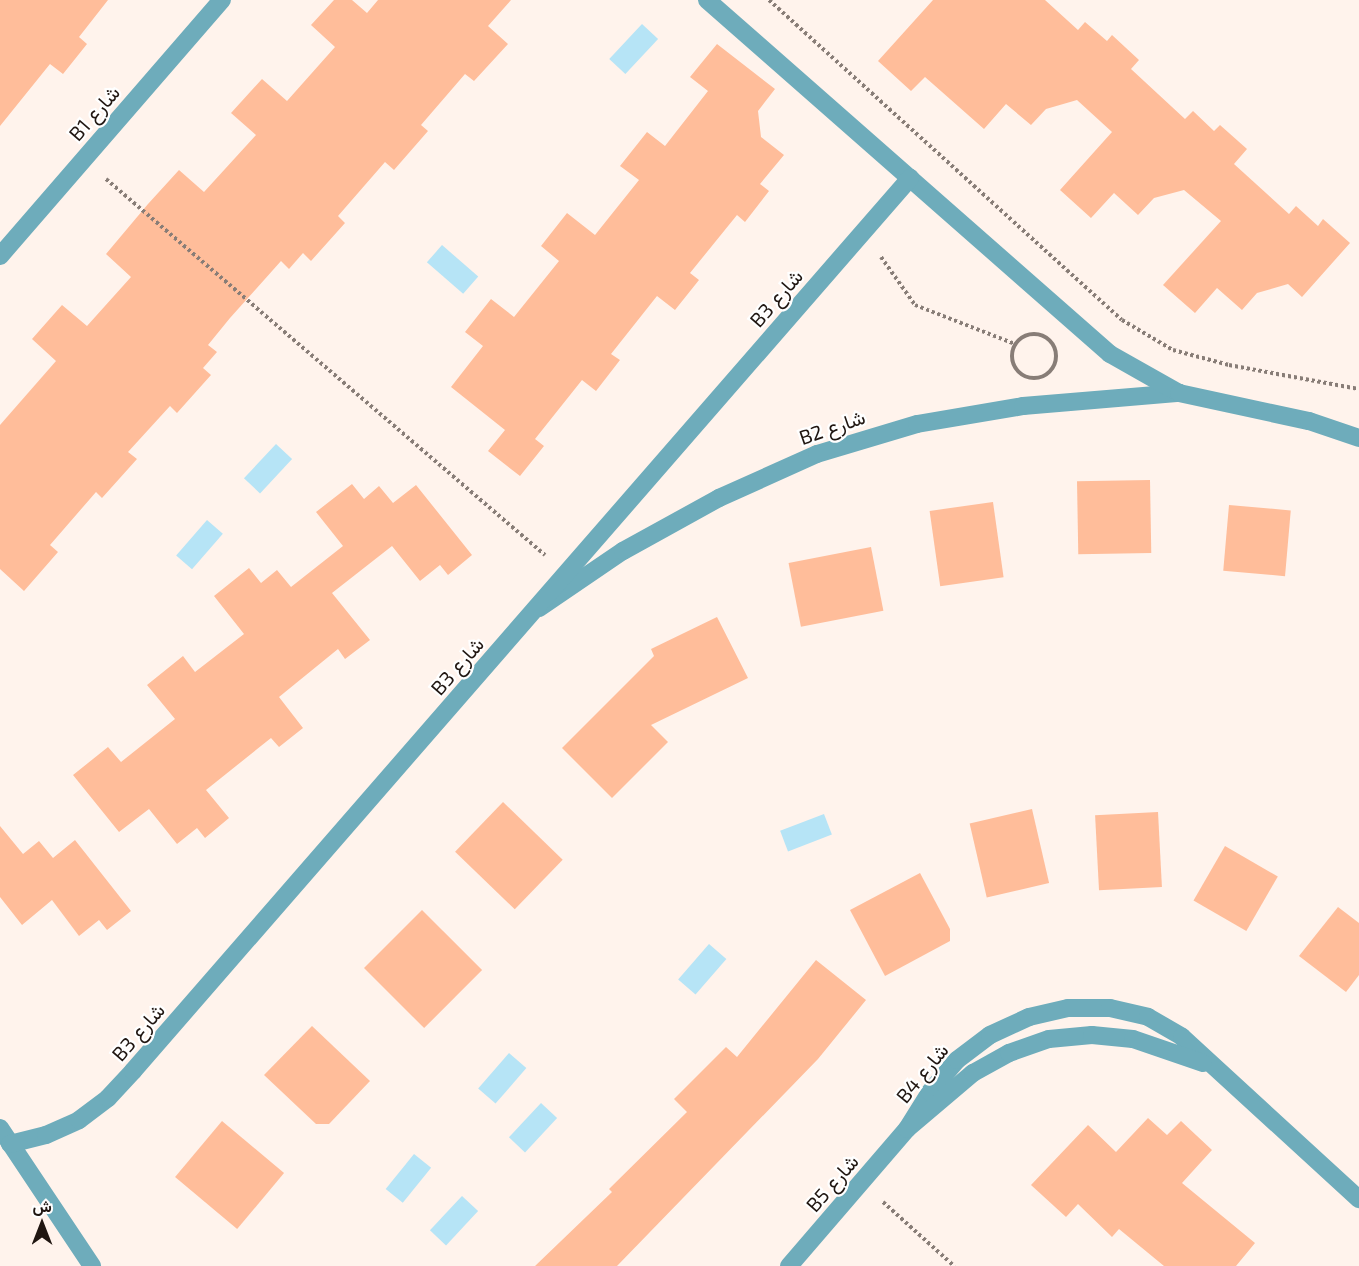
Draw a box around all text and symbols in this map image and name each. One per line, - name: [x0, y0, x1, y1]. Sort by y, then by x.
- street label: B1 شارع: [64, 81, 124, 145]
- street label: B3 شارع: [745, 264, 807, 332]
- street label: B2 شارع: [796, 405, 868, 449]
- street label: B3 شارع: [426, 632, 488, 700]
- street label: B3 شارع: [107, 998, 169, 1066]
- street label: B4 شارع: [891, 1038, 953, 1108]
- street label: B5 شارع: [801, 1150, 863, 1216]
- north arrow: [12, 1194, 72, 1254]
- text: ش: [32, 1196, 52, 1215]

